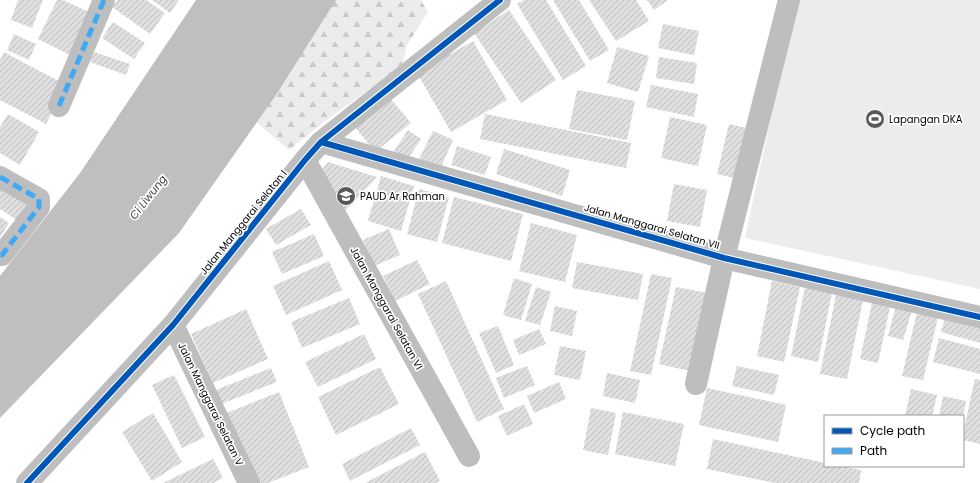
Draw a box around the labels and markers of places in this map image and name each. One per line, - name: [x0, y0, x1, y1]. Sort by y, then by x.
- sports icon: Lapangan DKA: [864, 108, 886, 130]
- place label: Lapangan DKA: [889, 112, 963, 127]
- school or university icon: PAUD Ar Rahman: [335, 185, 357, 207]
- place label: PAUD Ar Rahman: [360, 189, 445, 204]

